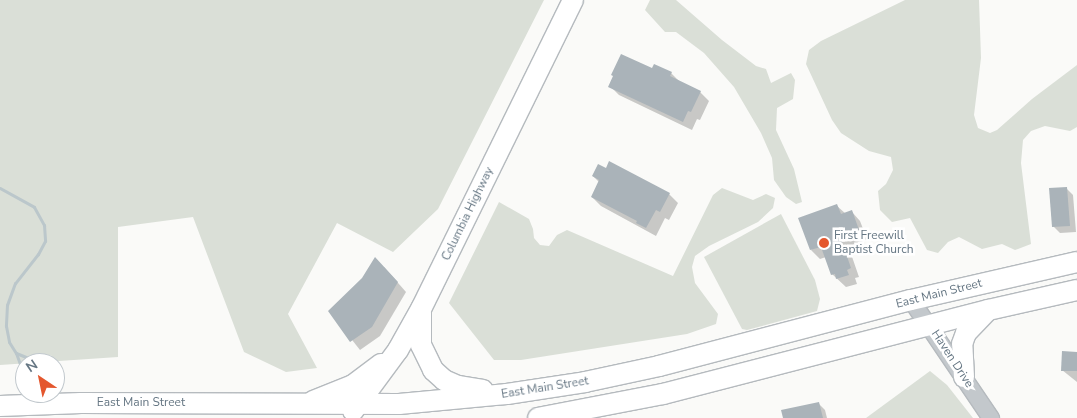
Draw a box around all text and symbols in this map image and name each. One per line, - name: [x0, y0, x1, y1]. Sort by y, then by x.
- street label: Columbia Highway: [439, 165, 497, 263]
- place label: First Freewill Baptist Church: [834, 229, 914, 257]
- marker: First Freewill Baptist Church: [818, 237, 830, 249]
- street label: East Main Street: [894, 276, 984, 312]
- street label: Haven Drive: [928, 327, 976, 391]
- north arrow: [15, 353, 65, 403]
- text: N: [22, 355, 42, 377]
- street label: East Main Street: [500, 374, 590, 402]
- street label: East Main Street: [97, 396, 185, 410]

